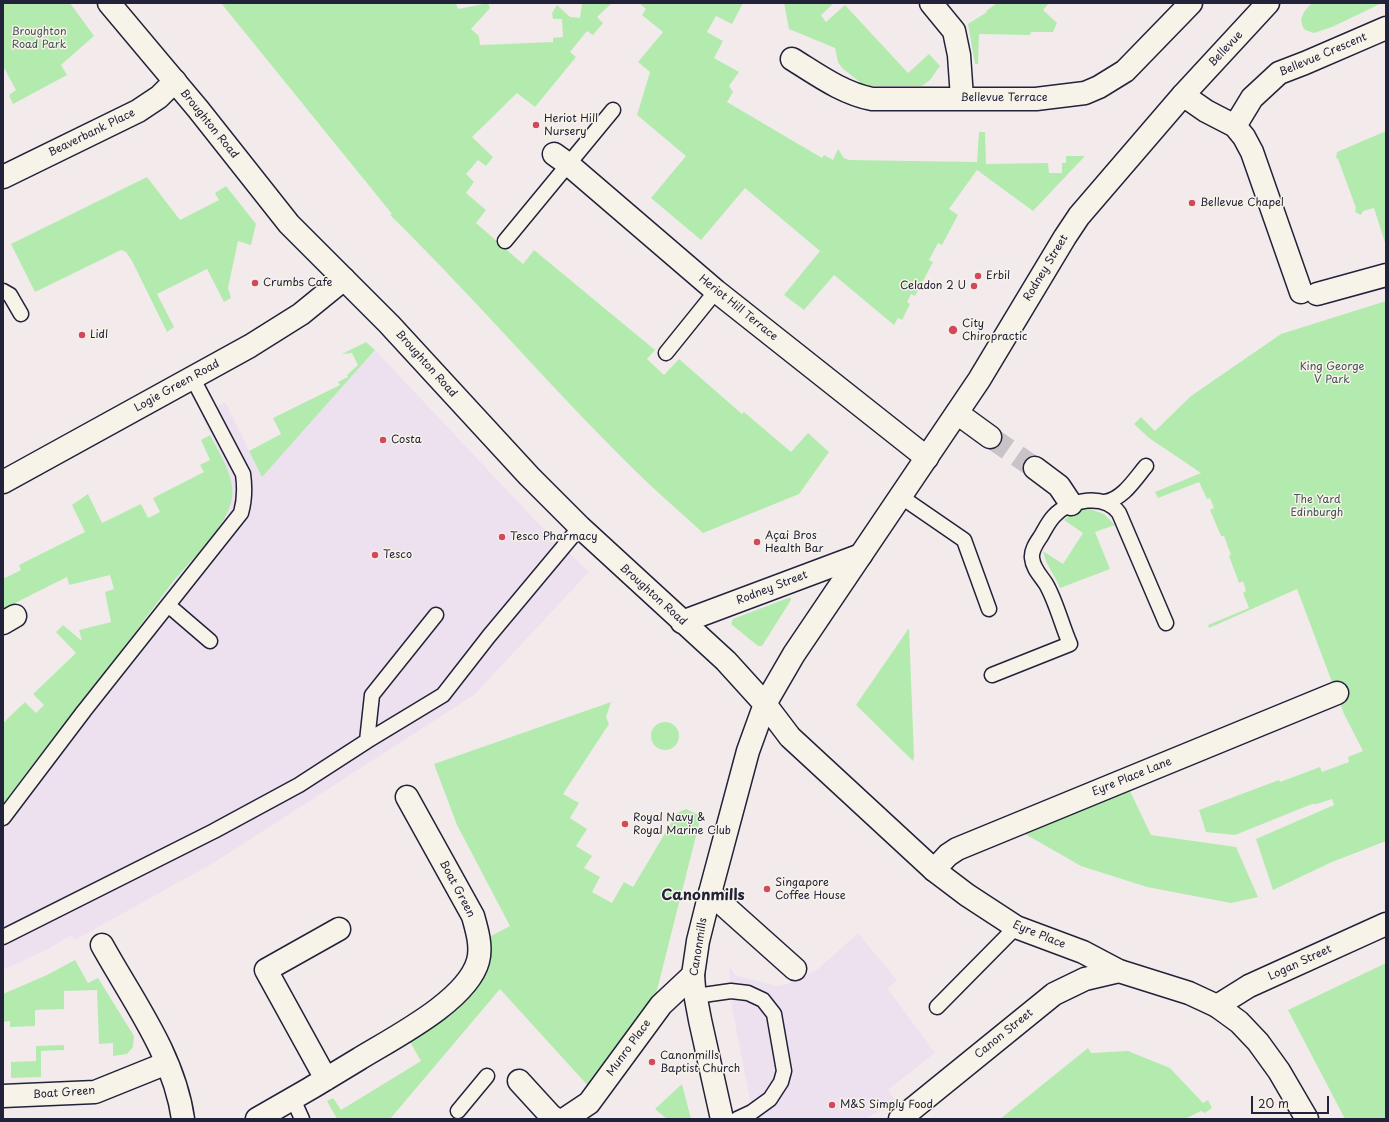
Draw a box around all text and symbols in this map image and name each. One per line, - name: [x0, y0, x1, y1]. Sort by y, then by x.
- park label: Broughton Road Park: [11, 25, 67, 51]
- street label: Bellevue: [1206, 28, 1246, 70]
- street label: Bellevue Crescent: [1277, 31, 1369, 79]
- street label: Broughton Road: [177, 87, 241, 161]
- street label: Bellevue Terrace: [960, 91, 1048, 105]
- street label: Beaverbank Place: [47, 106, 137, 160]
- place label: Heriot Hill Nursery: [544, 112, 598, 138]
- marker: Heriot Hill Nursery: [531, 120, 541, 130]
- place label: Bellevue Chapel: [1200, 196, 1284, 210]
- marker: Bellevue Chapel: [1187, 198, 1197, 208]
- street label: Rodney Street: [1021, 232, 1071, 304]
- place label: Erbil: [986, 269, 1010, 283]
- marker: Erbil: [973, 271, 983, 281]
- street label: Heriot Hill Terrace: [696, 272, 780, 344]
- place label: Crumbs Cafe: [263, 276, 332, 290]
- marker: Crumbs Cafe: [250, 278, 260, 288]
- place label: Celadon 2 U: [900, 279, 966, 293]
- marker: Celadon 2 U: [969, 281, 979, 291]
- place label: City Chiropractic: [962, 317, 1027, 343]
- marker: City Chiropractic: [947, 324, 959, 336]
- place label: Lidl: [90, 328, 108, 342]
- street label: Broughton Road: [393, 328, 459, 400]
- marker: Lidl: [77, 330, 87, 340]
- street label: Logie Green Road: [132, 357, 222, 415]
- park label: King George V Park: [1300, 360, 1364, 386]
- place label: Costa: [391, 433, 422, 447]
- marker: Costa: [378, 435, 388, 445]
- park label: The Yard Edinburgh: [1291, 493, 1343, 519]
- place label: Açai Bros Health Bar: [765, 529, 823, 555]
- place label: Tesco Pharmacy: [510, 530, 597, 544]
- marker: Tesco Pharmacy: [497, 532, 507, 542]
- marker: Açai Bros Health Bar: [752, 537, 762, 547]
- place label: Tesco: [383, 548, 412, 562]
- marker: Tesco: [370, 550, 380, 560]
- street label: Broughton Road: [617, 562, 689, 628]
- street label: Rodney Street: [735, 568, 809, 608]
- street label: Eyre Place Lane: [1090, 755, 1174, 799]
- place label: Royal Navy & Royal Marine Club: [633, 811, 731, 837]
- marker: Royal Navy & Royal Marine Club: [620, 819, 630, 829]
- street label: Boat Green: [436, 858, 478, 920]
- place label: Singapore Coffee House: [775, 876, 846, 902]
- marker: Singapore Coffee House: [762, 884, 772, 894]
- district label: Canonmills: [661, 887, 745, 905]
- street label: Canonmills: [688, 917, 710, 977]
- street label: Eyre Place: [1011, 918, 1067, 952]
- street label: Logan Street: [1266, 943, 1334, 983]
- street label: Canon Street: [972, 1007, 1036, 1061]
- street label: Munro Place: [604, 1017, 654, 1079]
- place label: Canonmills Baptist Church: [660, 1049, 740, 1075]
- marker: Canonmills Baptist Church: [647, 1057, 657, 1067]
- street label: Boat Green: [32, 1084, 96, 1102]
- scale bar: [1253, 1088, 1331, 1114]
- text: 20 m: [1258, 1094, 1289, 1112]
- place label: M&S Simply Food: [840, 1098, 933, 1112]
- marker: M&S Simply Food: [827, 1100, 837, 1110]

